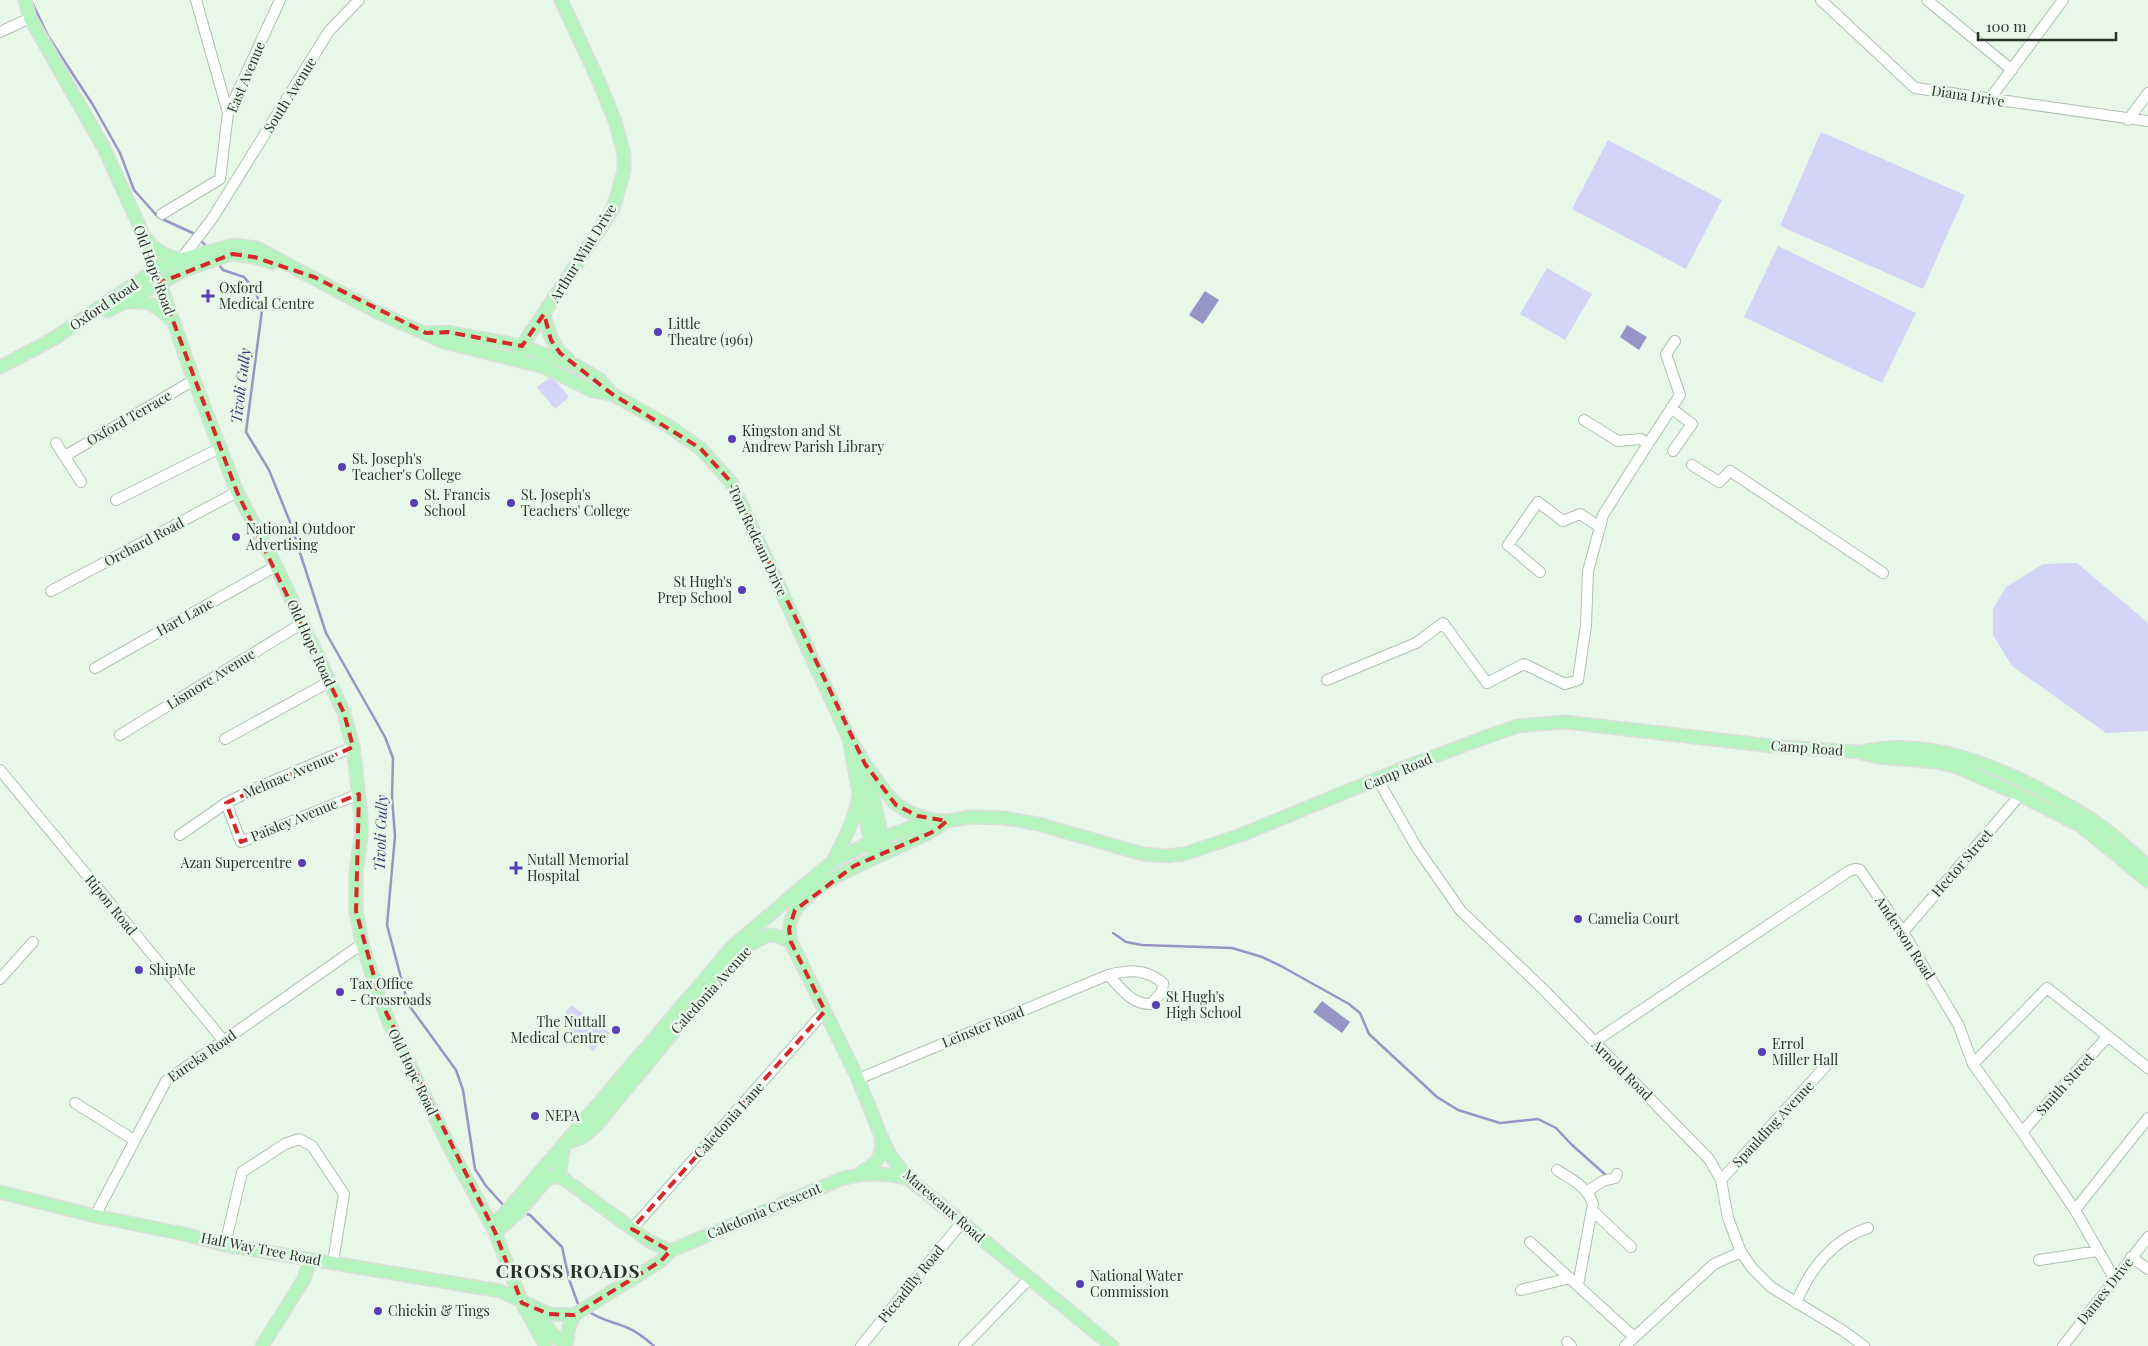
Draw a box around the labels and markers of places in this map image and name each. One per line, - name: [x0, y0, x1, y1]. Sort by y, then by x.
- place label: Oxford Medical Centre: [219, 278, 315, 313]
- marker: Oxford Medical Centre: [201, 289, 215, 303]
- place label: Little Theatre (1961): [668, 314, 753, 349]
- marker: Little Theatre (1961): [652, 326, 664, 338]
- place label: Kingston and St Andrew Parish Library: [741, 421, 884, 456]
- marker: Kingston and St Andrew Parish Library: [726, 433, 738, 445]
- place label: St. Joseph's Teacher's College: [352, 449, 461, 484]
- marker: St. Joseph's Teacher's College: [336, 461, 348, 473]
- place label: St. Francis School: [424, 485, 490, 520]
- place label: St. Joseph's Teachers' College: [521, 485, 630, 520]
- marker: St. Francis School: [408, 497, 420, 509]
- marker: St. Joseph's Teachers' College: [505, 497, 517, 509]
- place label: National Outdoor Advertising: [245, 519, 356, 554]
- marker: National Outdoor Advertising: [230, 531, 242, 543]
- place label: St Hugh's Prep School: [657, 572, 732, 607]
- marker: St Hugh's Prep School: [736, 584, 748, 596]
- place label: Nutall Memorial Hospital: [527, 850, 629, 885]
- place label: Azan Supercentre: [180, 853, 292, 872]
- marker: Azan Supercentre: [296, 857, 308, 869]
- marker: Nutall Memorial Hospital: [509, 861, 523, 875]
- place label: Camelia Court: [1588, 909, 1680, 928]
- marker: Camelia Court: [1572, 913, 1584, 925]
- place label: ShipMe: [149, 960, 196, 979]
- marker: ShipMe: [133, 964, 145, 976]
- place label: Tax Office - Crossroads: [350, 974, 431, 1009]
- marker: Tax Office - Crossroads: [334, 986, 346, 998]
- place label: St Hugh's High School: [1166, 987, 1242, 1022]
- marker: St Hugh's High School: [1150, 999, 1162, 1011]
- place label: The Nuttall Medical Centre: [510, 1012, 606, 1047]
- marker: The Nuttall Medical Centre: [610, 1024, 622, 1036]
- place label: Errol Miller Hall: [1772, 1034, 1838, 1069]
- marker: Errol Miller Hall: [1756, 1046, 1768, 1058]
- place label: NEPA: [545, 1106, 580, 1125]
- marker: NEPA: [529, 1110, 541, 1122]
- place label: National Water Commission: [1090, 1266, 1184, 1301]
- marker: National Water Commission: [1074, 1278, 1086, 1290]
- place label: Chickin & Tings: [388, 1301, 490, 1320]
- marker: Chickin & Tings: [372, 1305, 384, 1317]

